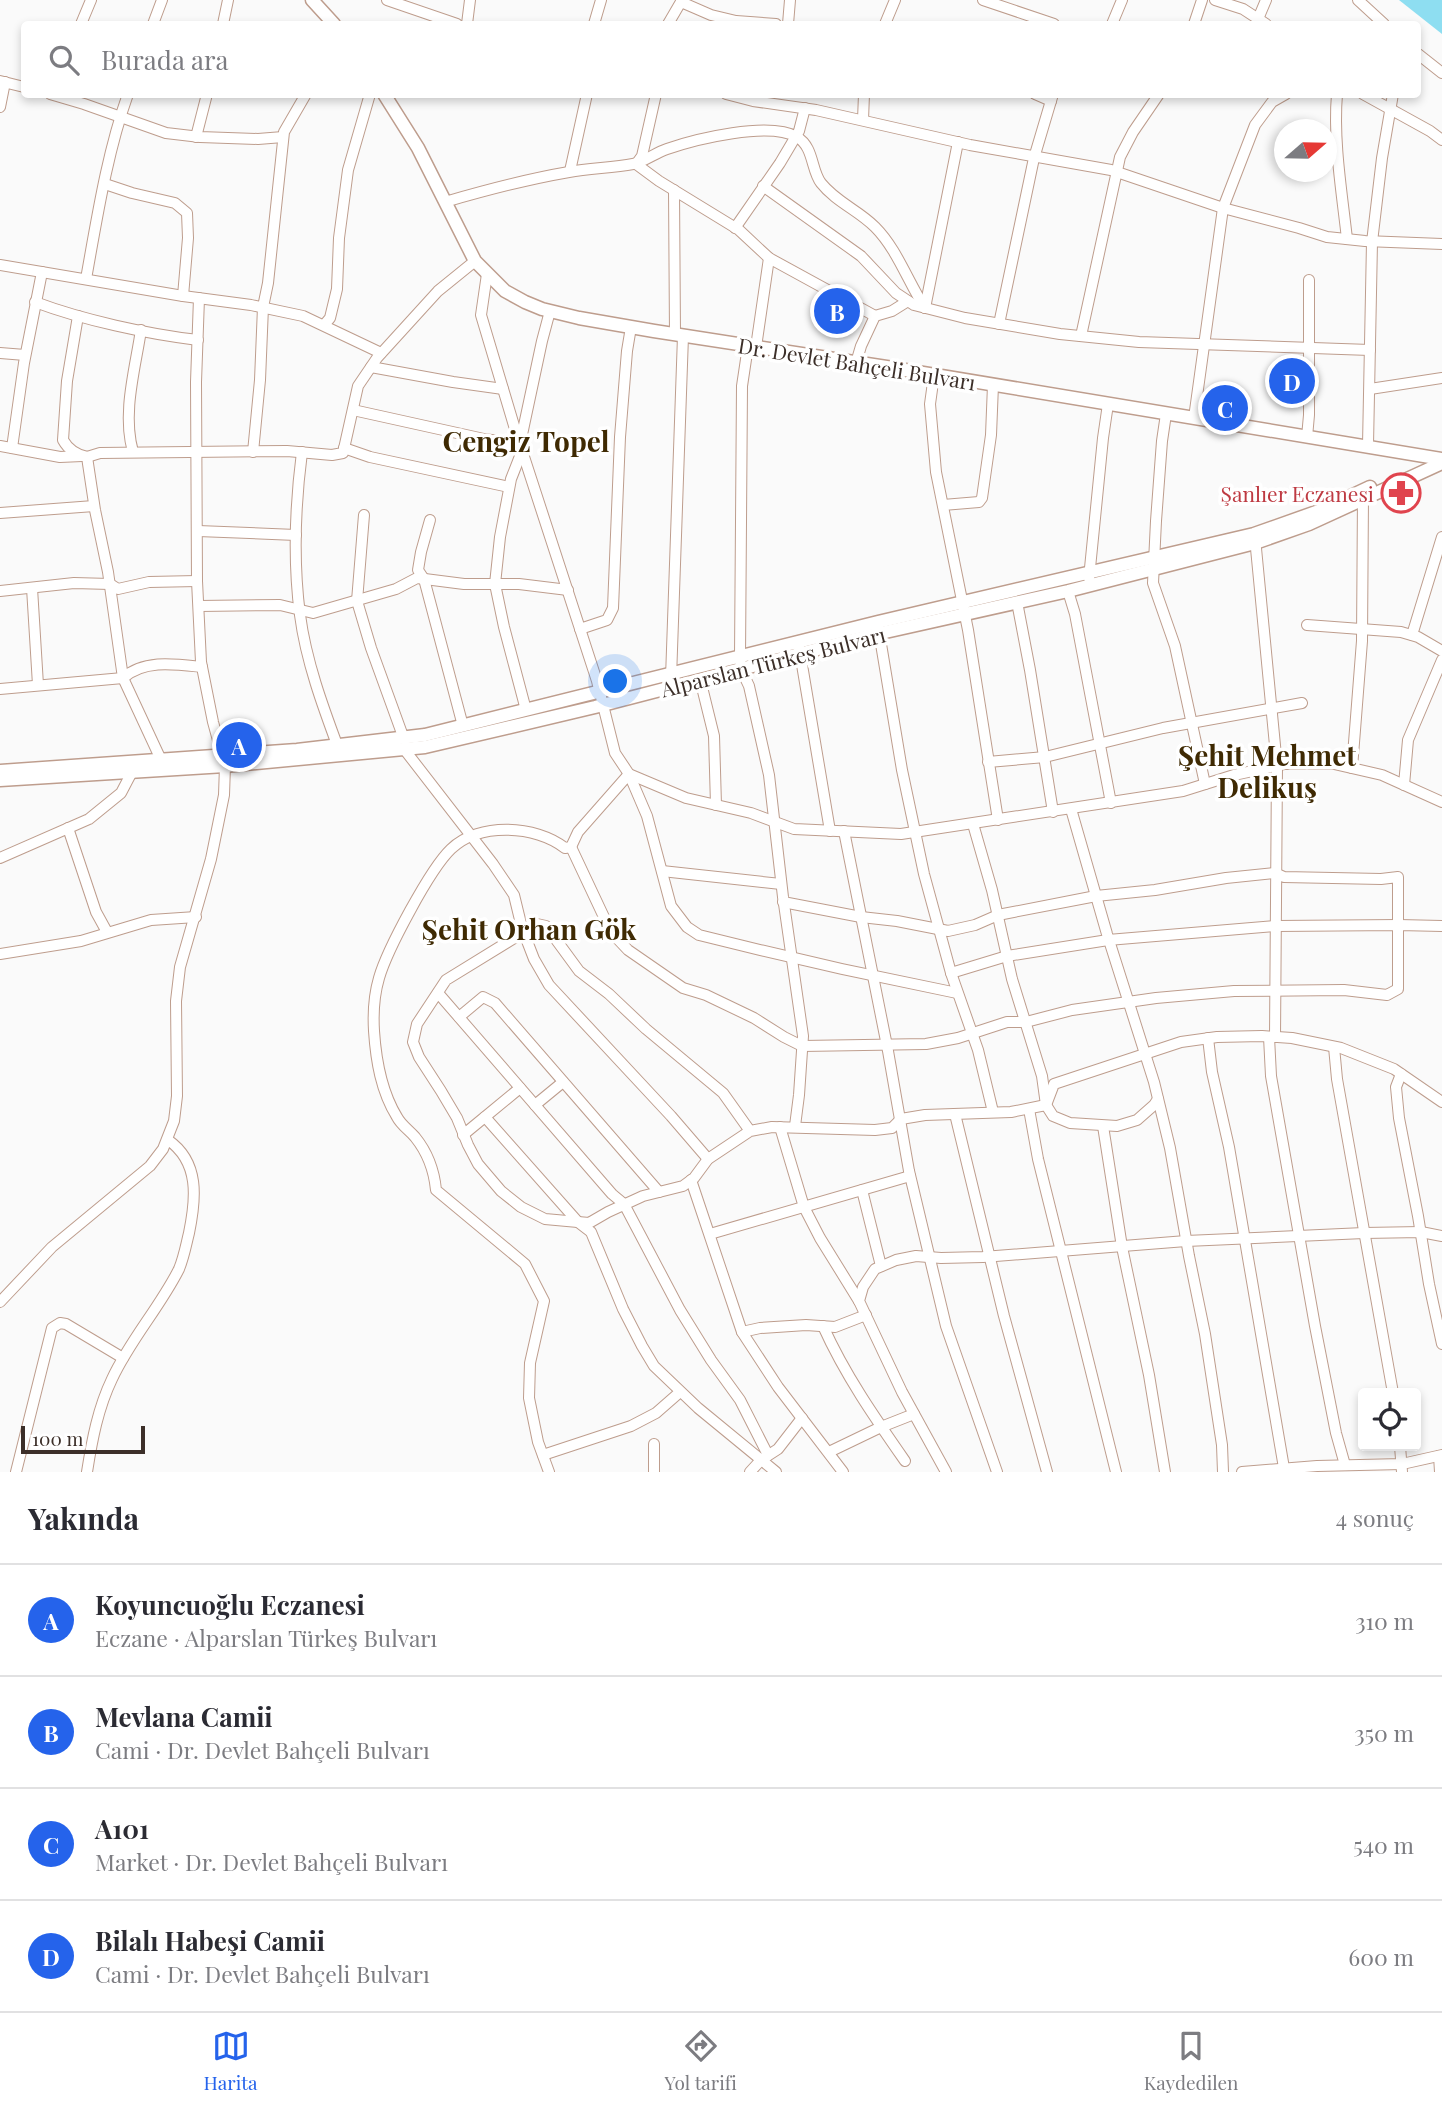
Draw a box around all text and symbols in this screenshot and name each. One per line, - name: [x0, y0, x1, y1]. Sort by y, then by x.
- search box: [21, 21, 1421, 98]
- icon: search: [45, 41, 83, 79]
- text: Burada ara: [101, 42, 229, 77]
- north arrow: [1274, 119, 1337, 182]
- pin: B: [814, 285, 860, 337]
- street label: Dr. Devlet Bahçeli Bulvarı: [736, 330, 978, 396]
- pin: D: [1269, 355, 1315, 407]
- pin: C: [1202, 382, 1248, 434]
- district label: Cengiz Topel: [442, 422, 610, 459]
- pharmacy icon: Şanlıer Eczanesi: [1380, 472, 1422, 514]
- place label: Şanlıer Eczanesi: [1221, 479, 1374, 507]
- street label: Alparslan Türkeş Bulvarı: [657, 620, 888, 703]
- your location: [598, 664, 632, 698]
- pin: A: [216, 719, 262, 771]
- district label: Şehit Mehmet Delikuş: [1178, 736, 1356, 805]
- district label: Şehit Orhan Gök: [422, 910, 637, 947]
- map controls: [1358, 1388, 1421, 1451]
- button: locate: [1358, 1388, 1421, 1451]
- scale bar: [21, 1423, 145, 1455]
- text: 100 m: [32, 1425, 83, 1451]
- text: Yakında: [28, 1498, 139, 1538]
- text: 4 sonuç: [1336, 1502, 1414, 1533]
- text: Koyuncuoğlu Eczanesi: [95, 1587, 365, 1622]
- text: A: [43, 1605, 59, 1636]
- text: 310 m: [1355, 1605, 1414, 1636]
- text: Eczane · Alparslan Türkeş Bulvarı: [95, 1622, 437, 1653]
- text: Mevlana Camii: [95, 1699, 273, 1734]
- text: B: [43, 1717, 59, 1748]
- text: 350 m: [1354, 1717, 1414, 1748]
- text: Cami · Dr. Devlet Bahçeli Bulvarı: [95, 1734, 430, 1765]
- text: A101: [95, 1811, 149, 1846]
- text: C: [43, 1829, 59, 1860]
- text: 540 m: [1353, 1829, 1414, 1860]
- text: Market · Dr. Devlet Bahçeli Bulvarı: [95, 1846, 448, 1877]
- text: Bilalı Habeşi Camii: [95, 1923, 325, 1958]
- text: D: [42, 1941, 60, 1972]
- text: 600 m: [1348, 1941, 1414, 1972]
- text: Cami · Dr. Devlet Bahçeli Bulvarı: [95, 1958, 430, 1989]
- tab: Harita: [204, 2027, 257, 2095]
- tab: Yol tarifi: [665, 2027, 737, 2095]
- tab: Kaydedilen: [1144, 2027, 1238, 2095]

